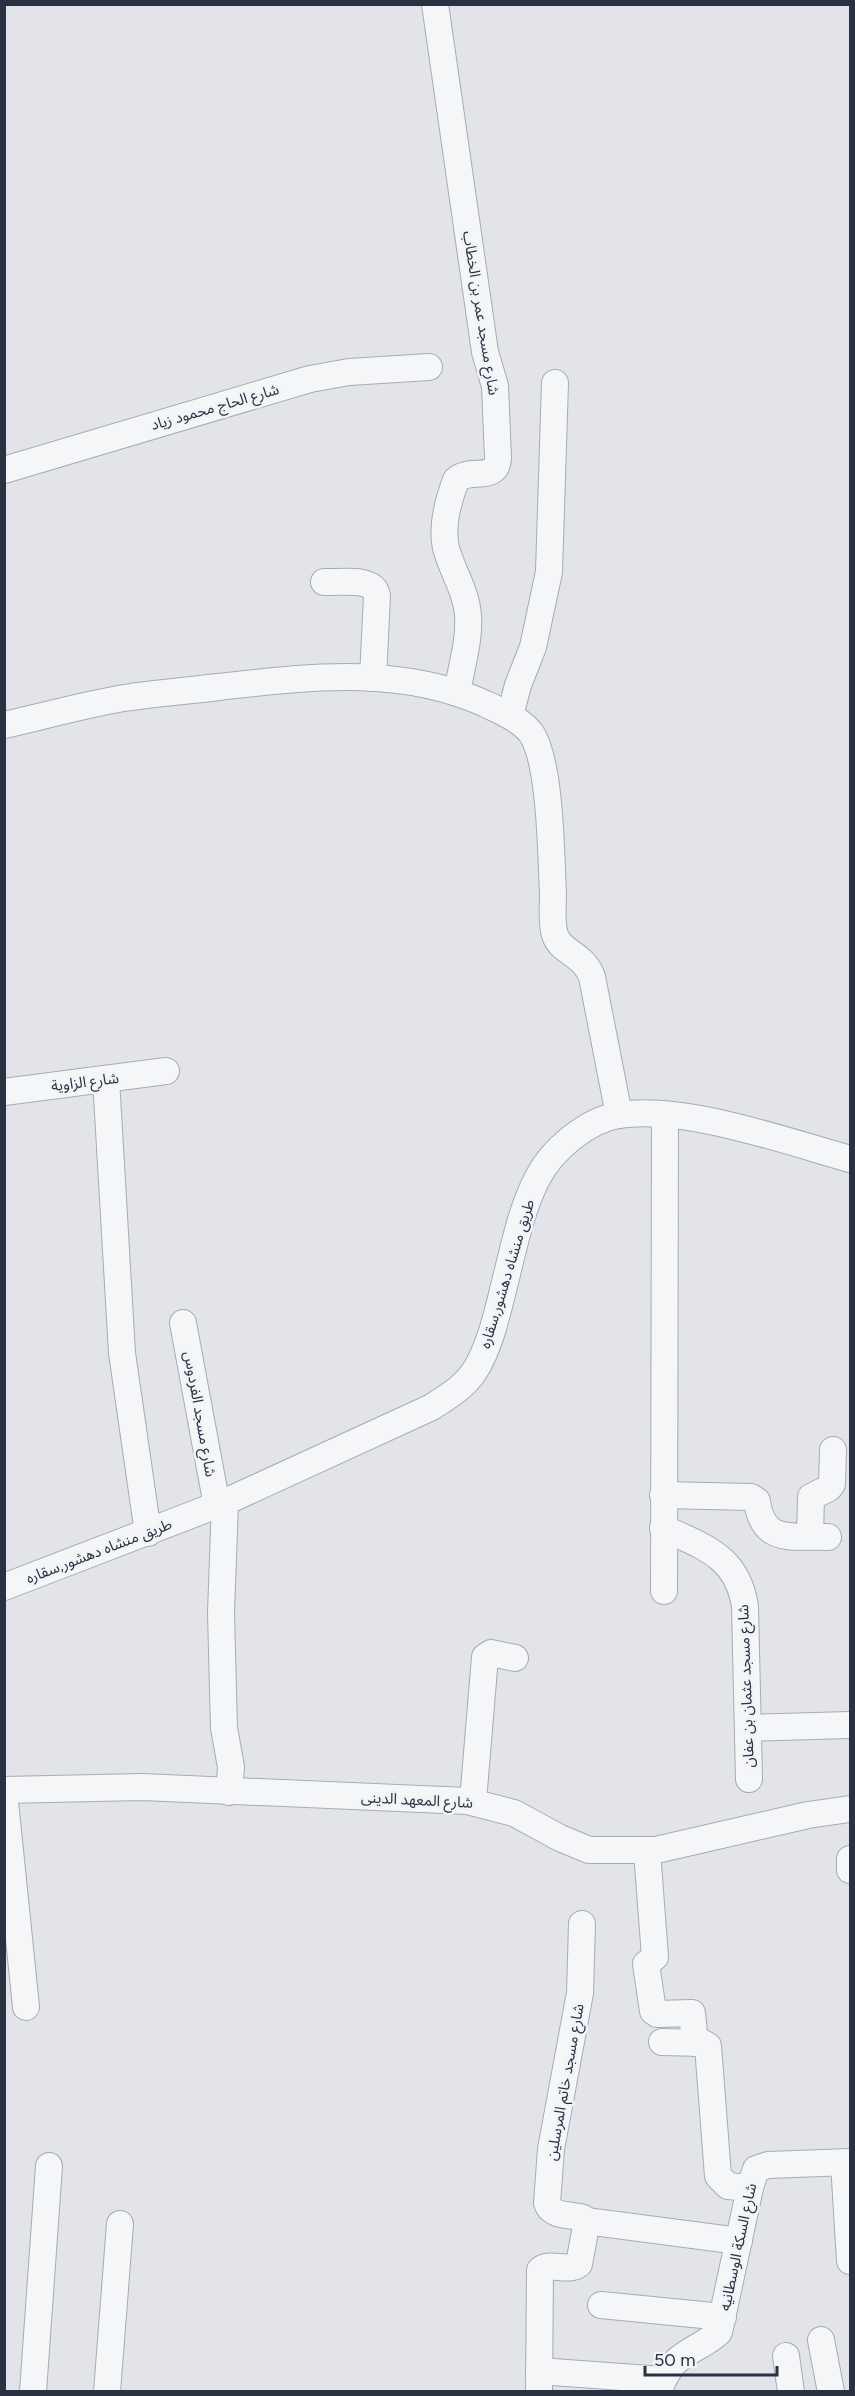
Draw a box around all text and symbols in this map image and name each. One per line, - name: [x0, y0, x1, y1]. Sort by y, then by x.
- street label: شارع مسجد عمر بن الخطاب: [456, 229, 503, 397]
- street label: شارع الحاج محمود زياد: [149, 380, 282, 437]
- street label: شارع الزاوية: [50, 1069, 120, 1098]
- street label: طريق منشاه دهشور,سقاره: [476, 1197, 539, 1351]
- street label: شارع مسجد الفردوس: [177, 1350, 220, 1479]
- street label: طريق منشاه دهشور,سقاره: [23, 1515, 175, 1588]
- street label: شارع مسجد عثمان بن عفان: [734, 1604, 761, 1768]
- street label: شارع المعهد الدينى: [360, 1788, 474, 1815]
- street label: شارع مسجد خاتم المرسلين: [542, 2002, 591, 2162]
- street label: شارع السكة الوسطانيه: [716, 2181, 763, 2313]
- scale bar: [645, 2339, 777, 2377]
- text: 50 m: [654, 2349, 696, 2371]

